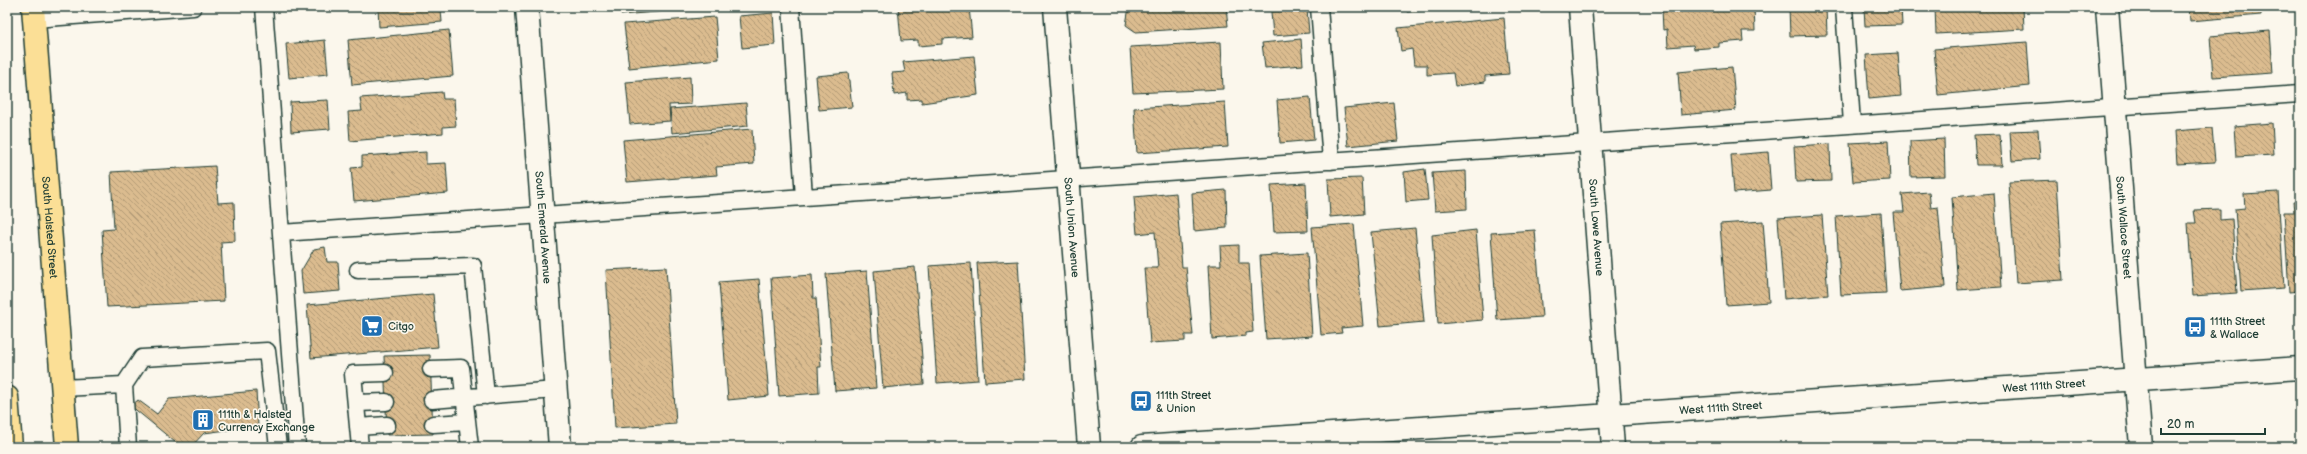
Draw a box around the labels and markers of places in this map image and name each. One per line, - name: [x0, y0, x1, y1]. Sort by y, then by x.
- supermarket icon: Citgo: [359, 313, 385, 339]
- bus stop icon: 111th Street & Wallace: [2182, 314, 2208, 340]
- place label: 111th Street & Wallace: [2210, 315, 2266, 341]
- place label: Citgo: [388, 320, 414, 333]
- bus stop icon: 111th Street & Union: [1128, 388, 1154, 414]
- place label: 111th Street & Union: [1156, 389, 1212, 415]
- building icon: 111th & Halsted Currency Exchange: [190, 407, 216, 433]
- place label: 111th & Halsted Currency Exchange: [218, 408, 315, 434]

